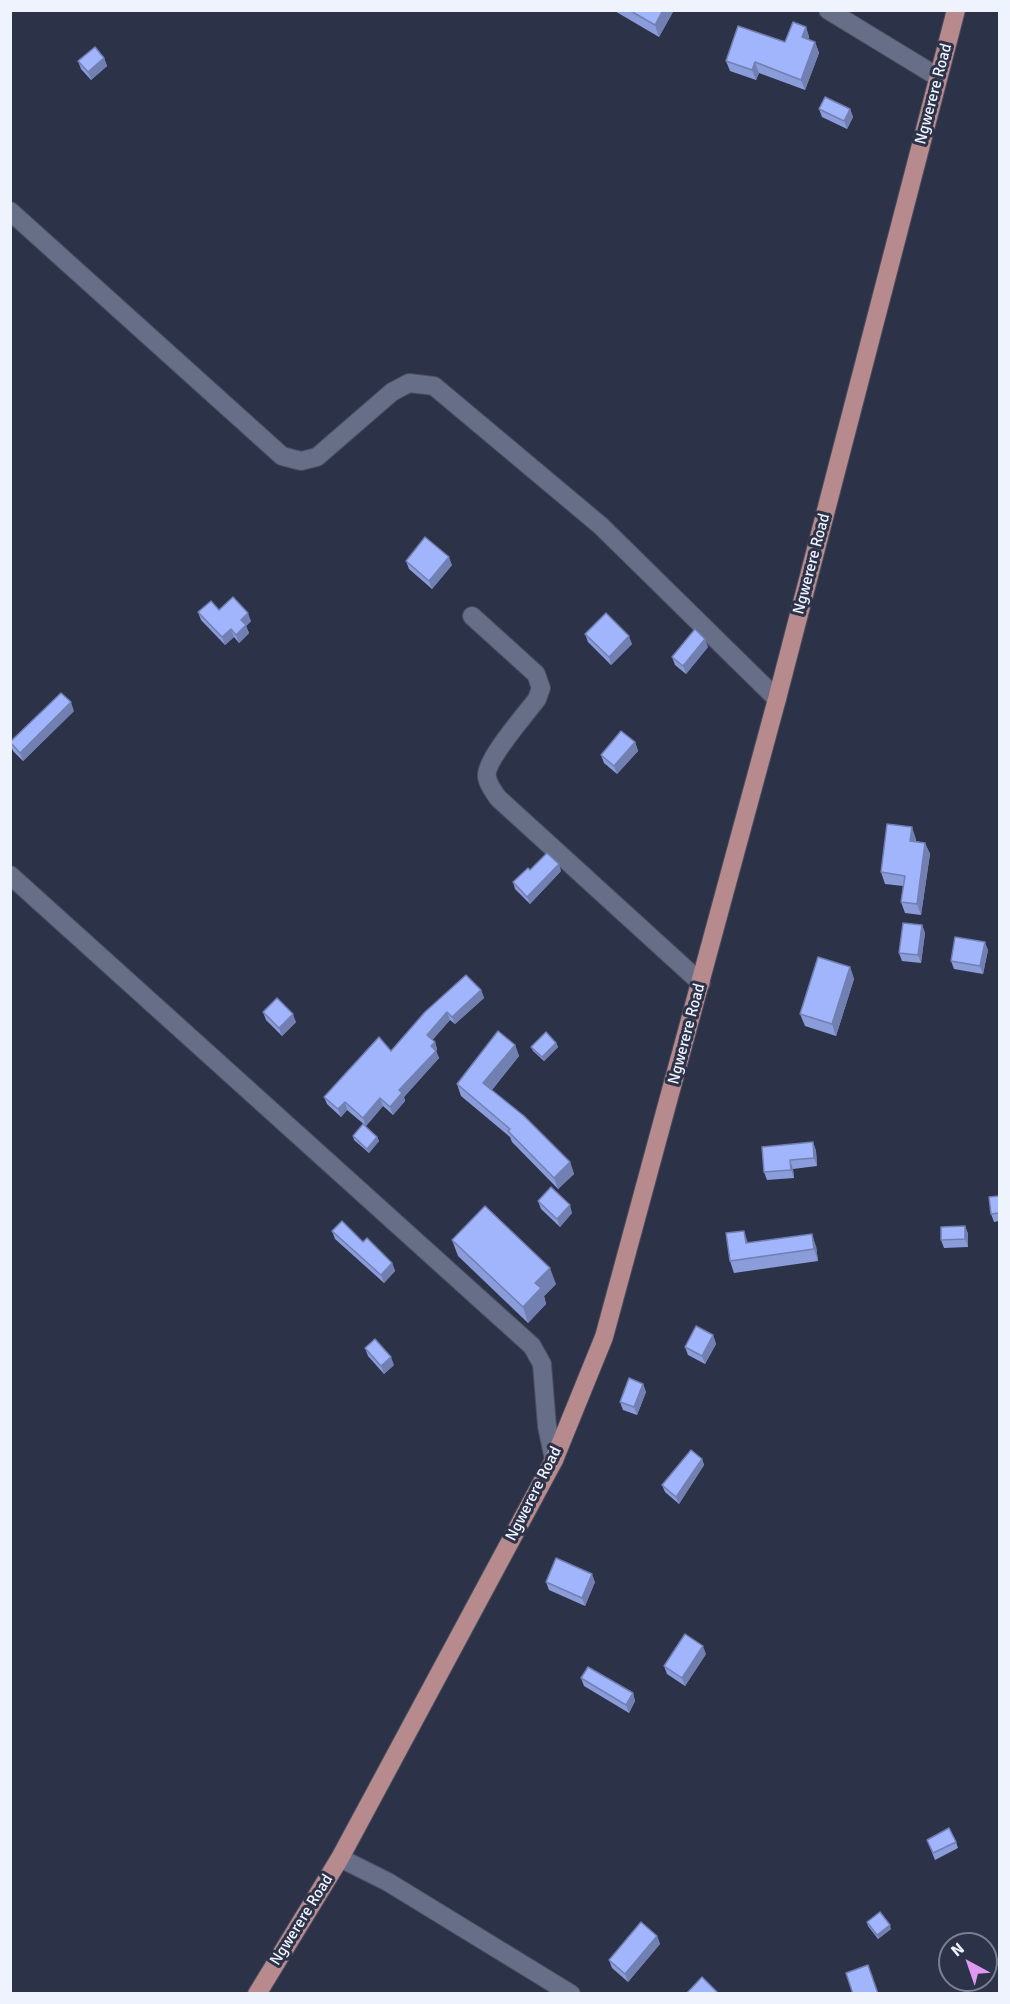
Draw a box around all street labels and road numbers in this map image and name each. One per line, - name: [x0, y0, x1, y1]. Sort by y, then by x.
- street label: Ngwerere Road: [911, 41, 957, 147]
- street label: Ngwerere Road: [789, 511, 835, 617]
- street label: Ngwerere Road: [664, 981, 710, 1087]
- street label: Ngwerere Road: [502, 1443, 566, 1545]
- street label: Ngwerere Road: [266, 1871, 338, 1969]

